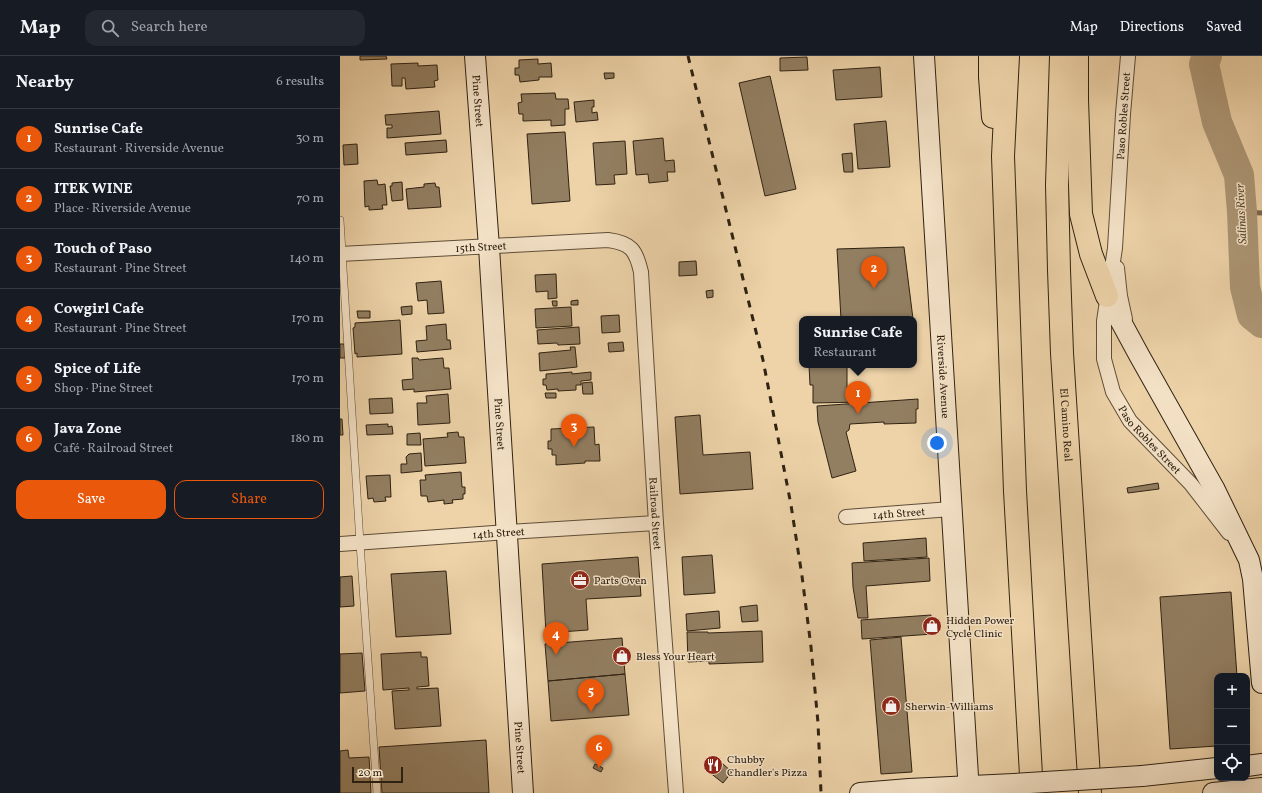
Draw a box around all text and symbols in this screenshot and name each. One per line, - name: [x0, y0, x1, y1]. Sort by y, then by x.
- search box: [85, 10, 365, 46]
- text: Map: [20, 15, 61, 41]
- icon: search: [99, 17, 121, 39]
- text: Search here: [131, 17, 208, 38]
- text: Map: [1070, 18, 1098, 37]
- text: Directions: [1120, 18, 1184, 37]
- text: Saved: [1206, 18, 1242, 37]
- text: Nearby: [16, 71, 74, 94]
- street label: Paso Robles Street: [1114, 72, 1135, 160]
- text: 6 results: [276, 73, 324, 91]
- street label: Pine Street: [467, 74, 486, 128]
- text: Sunrise Cafe: [54, 119, 143, 140]
- text: 1: [26, 130, 32, 148]
- text: 30 m: [296, 130, 324, 148]
- text: Restaurant · Riverside Avenue: [54, 140, 224, 158]
- text: ITEK WINE: [54, 179, 133, 200]
- water label: Salinas River: [1232, 183, 1252, 245]
- text: 2: [26, 190, 32, 208]
- text: 70 m: [296, 190, 324, 208]
- text: Place · Riverside Avenue: [54, 200, 191, 218]
- text: Touch of Paso: [54, 239, 152, 260]
- street label: 15th Street: [455, 239, 507, 257]
- text: 3: [26, 250, 32, 268]
- text: 140 m: [290, 250, 324, 268]
- pin: 2: [861, 256, 887, 289]
- text: Restaurant · Pine Street: [54, 260, 187, 278]
- text: Cowgirl Cafe: [54, 299, 144, 320]
- text: 4: [25, 310, 33, 328]
- text: 170 m: [291, 310, 324, 328]
- popup: [799, 316, 917, 368]
- text: Restaurant · Pine Street: [54, 320, 187, 338]
- text: Sunrise Cafe: [814, 323, 902, 344]
- street label: Riverside Avenue: [932, 334, 952, 419]
- text: Restaurant: [814, 344, 877, 362]
- text: Spice of Life: [54, 359, 141, 380]
- text: 5: [26, 370, 32, 388]
- text: 170 m: [291, 370, 324, 388]
- text: Shop · Pine Street: [54, 380, 153, 398]
- pin: 1: [845, 381, 871, 414]
- street label: El Camino Real: [1055, 388, 1075, 462]
- street label: Pine Street: [489, 398, 508, 451]
- street label: Paso Robles Street: [1114, 403, 1184, 478]
- pin: 3: [561, 414, 587, 447]
- text: Java Zone: [54, 419, 121, 440]
- text: 6: [25, 430, 33, 448]
- text: 180 m: [290, 430, 324, 448]
- your location: [927, 433, 947, 453]
- text: Café · Railroad Street: [54, 440, 173, 458]
- street label: Railroad Street: [644, 477, 664, 551]
- button: Save: [16, 480, 166, 519]
- button: Share: [174, 480, 324, 519]
- street label: 14th Street: [872, 505, 926, 524]
- street label: 14th Street: [472, 525, 525, 544]
- office icon: Parts Oven: [569, 569, 591, 591]
- place label: Parts Oven: [594, 574, 647, 589]
- place label: Hidden Power Cycle Clinic: [946, 614, 1015, 642]
- shop icon: Hidden Power Cycle Clinic: [921, 615, 943, 637]
- pin: 4: [543, 622, 569, 655]
- shop icon: Bless Your Heart: [611, 645, 633, 667]
- place label: Bless Your Heart: [636, 650, 715, 665]
- map controls: [1214, 673, 1250, 781]
- button: +: [1214, 673, 1250, 709]
- pin: 5: [578, 679, 604, 712]
- shop icon: Sherwin-Williams: [880, 695, 902, 717]
- place label: Sherwin-Williams: [905, 700, 994, 715]
- button: −: [1214, 709, 1250, 745]
- street label: Pine Street: [510, 721, 528, 774]
- pin: 6: [586, 735, 612, 768]
- button: locate: [1214, 745, 1250, 781]
- place label: Chubby Chandler's Pizza: [727, 753, 808, 781]
- restaurant icon: Chubby Chandler's Pizza: [702, 754, 724, 776]
- scale bar: [352, 765, 403, 784]
- text: 20 m: [358, 766, 382, 781]

